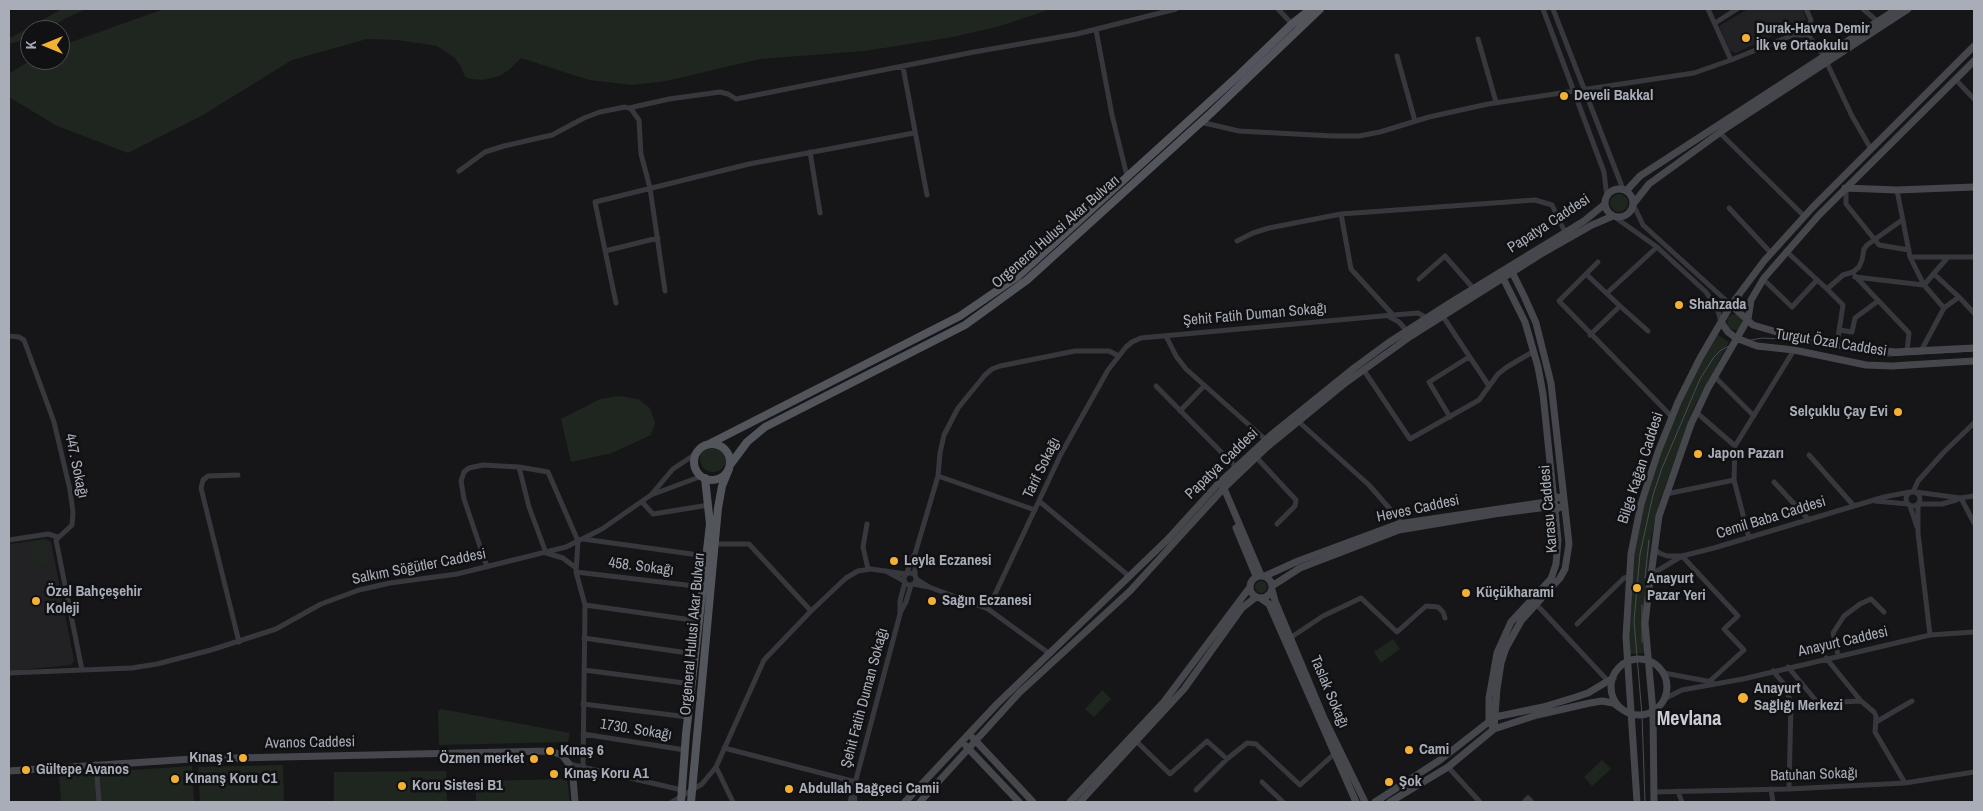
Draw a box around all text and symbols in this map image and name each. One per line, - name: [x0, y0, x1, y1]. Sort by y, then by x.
- north arrow: [20, 20, 70, 70]
- place label: Durak-Havva Demir İlk ve Ortaokulu: [1756, 20, 1869, 55]
- marker: Durak-Havva Demir İlk ve Ortaokulu: [1740, 32, 1752, 44]
- text: K: [22, 41, 40, 49]
- place label: Develi Bakkal: [1574, 87, 1653, 105]
- marker: Develi Bakkal: [1558, 90, 1570, 102]
- street label: Orgeneral Hulusi Akar Bulvarı: [988, 172, 1124, 292]
- street label: Papatya Caddesi: [1505, 191, 1593, 257]
- place label: Shahzada: [1689, 296, 1746, 314]
- marker: Shahzada: [1673, 299, 1685, 311]
- street label: Şehit Fatih Duman Sokağı: [1182, 300, 1328, 330]
- street label: Turgut Özal Caddesi: [1774, 325, 1888, 361]
- place label: Selçuklu Çay Evi: [1790, 403, 1888, 421]
- marker: Selçuklu Çay Evi: [1892, 406, 1904, 418]
- street label: Bilge Kağan Caddesi: [1614, 410, 1668, 526]
- street label: Papatya Caddesi: [1182, 425, 1262, 503]
- street label: 447. Sokağı: [60, 432, 92, 500]
- street label: Tarif Sokağı: [1019, 434, 1065, 502]
- place label: Japon Pazarı: [1708, 445, 1784, 463]
- marker: Japon Pazarı: [1692, 448, 1704, 460]
- street label: Karasu Caddesi: [1536, 464, 1562, 554]
- street label: Heves Caddesi: [1375, 491, 1461, 527]
- street label: Cemil Baba Caddesi: [1714, 493, 1828, 543]
- street label: Salkım Söğütler Caddesi: [351, 545, 487, 589]
- street label: Orgeneral Hulusi Akar Bulvarı: [677, 552, 709, 716]
- place label: Leyla Eczanesi: [904, 552, 992, 570]
- street label: 458. Sokağı: [607, 554, 675, 580]
- marker: Leyla Eczanesi: [888, 555, 900, 567]
- place label: Anayurt Pazar Yeri: [1647, 570, 1706, 605]
- marker: Anayurt Pazar Yeri: [1631, 582, 1643, 594]
- place label: Özel Bahçeşehir Koleji: [46, 583, 142, 618]
- place label: Küçükharami: [1476, 584, 1554, 602]
- marker: Küçükharami: [1460, 587, 1472, 599]
- place label: Sağın Eczanesi: [942, 592, 1032, 610]
- marker: Özel Bahçeşehir Koleji: [30, 595, 42, 607]
- marker: Sağın Eczanesi: [926, 595, 938, 607]
- street label: Anayurt Caddesi: [1796, 623, 1890, 661]
- street label: Şehit Fatih Duman Sokağı: [838, 626, 892, 770]
- street label: Taslak Sokağı: [1306, 653, 1352, 731]
- place label: Anayurt Sağlığı Merkezi: [1754, 680, 1843, 715]
- marker: Anayurt Sağlığı Merkezi: [1736, 691, 1750, 705]
- district label: Mevlana: [1657, 708, 1721, 732]
- street label: 1730. Sokağı: [599, 715, 673, 745]
- street label: Avanos Caddesi: [265, 733, 355, 753]
- place label: Cami: [1419, 741, 1449, 759]
- place label: Kınaş 6: [560, 742, 604, 760]
- marker: Cami: [1403, 744, 1415, 756]
- marker: Kınaş 6: [544, 745, 556, 757]
- place label: Kınaş 1: [189, 749, 233, 767]
- place label: Özmen merket: [439, 750, 524, 768]
- marker: Kınaş 1: [237, 752, 249, 764]
- marker: Özmen merket: [528, 753, 540, 765]
- place label: Gültepe Avanos: [36, 761, 129, 779]
- marker: Gültepe Avanos: [20, 764, 32, 776]
- street label: Batuhan Sokağı: [1770, 764, 1858, 786]
- place label: Kınaş Koru A1: [564, 765, 649, 783]
- marker: Kınaş Koru A1: [548, 768, 560, 780]
- place label: Kınanş Koru C1: [185, 770, 277, 788]
- marker: Kınanş Koru C1: [169, 773, 181, 785]
- place label: Şok: [1399, 773, 1422, 791]
- marker: Şok: [1383, 776, 1395, 788]
- place label: Koru Sistesi B1: [412, 777, 503, 795]
- marker: Koru Sistesi B1: [396, 780, 408, 792]
- place label: Abdullah Bağçeci Camii: [799, 780, 939, 798]
- marker: Abdullah Bağçeci Camii: [783, 783, 795, 795]

